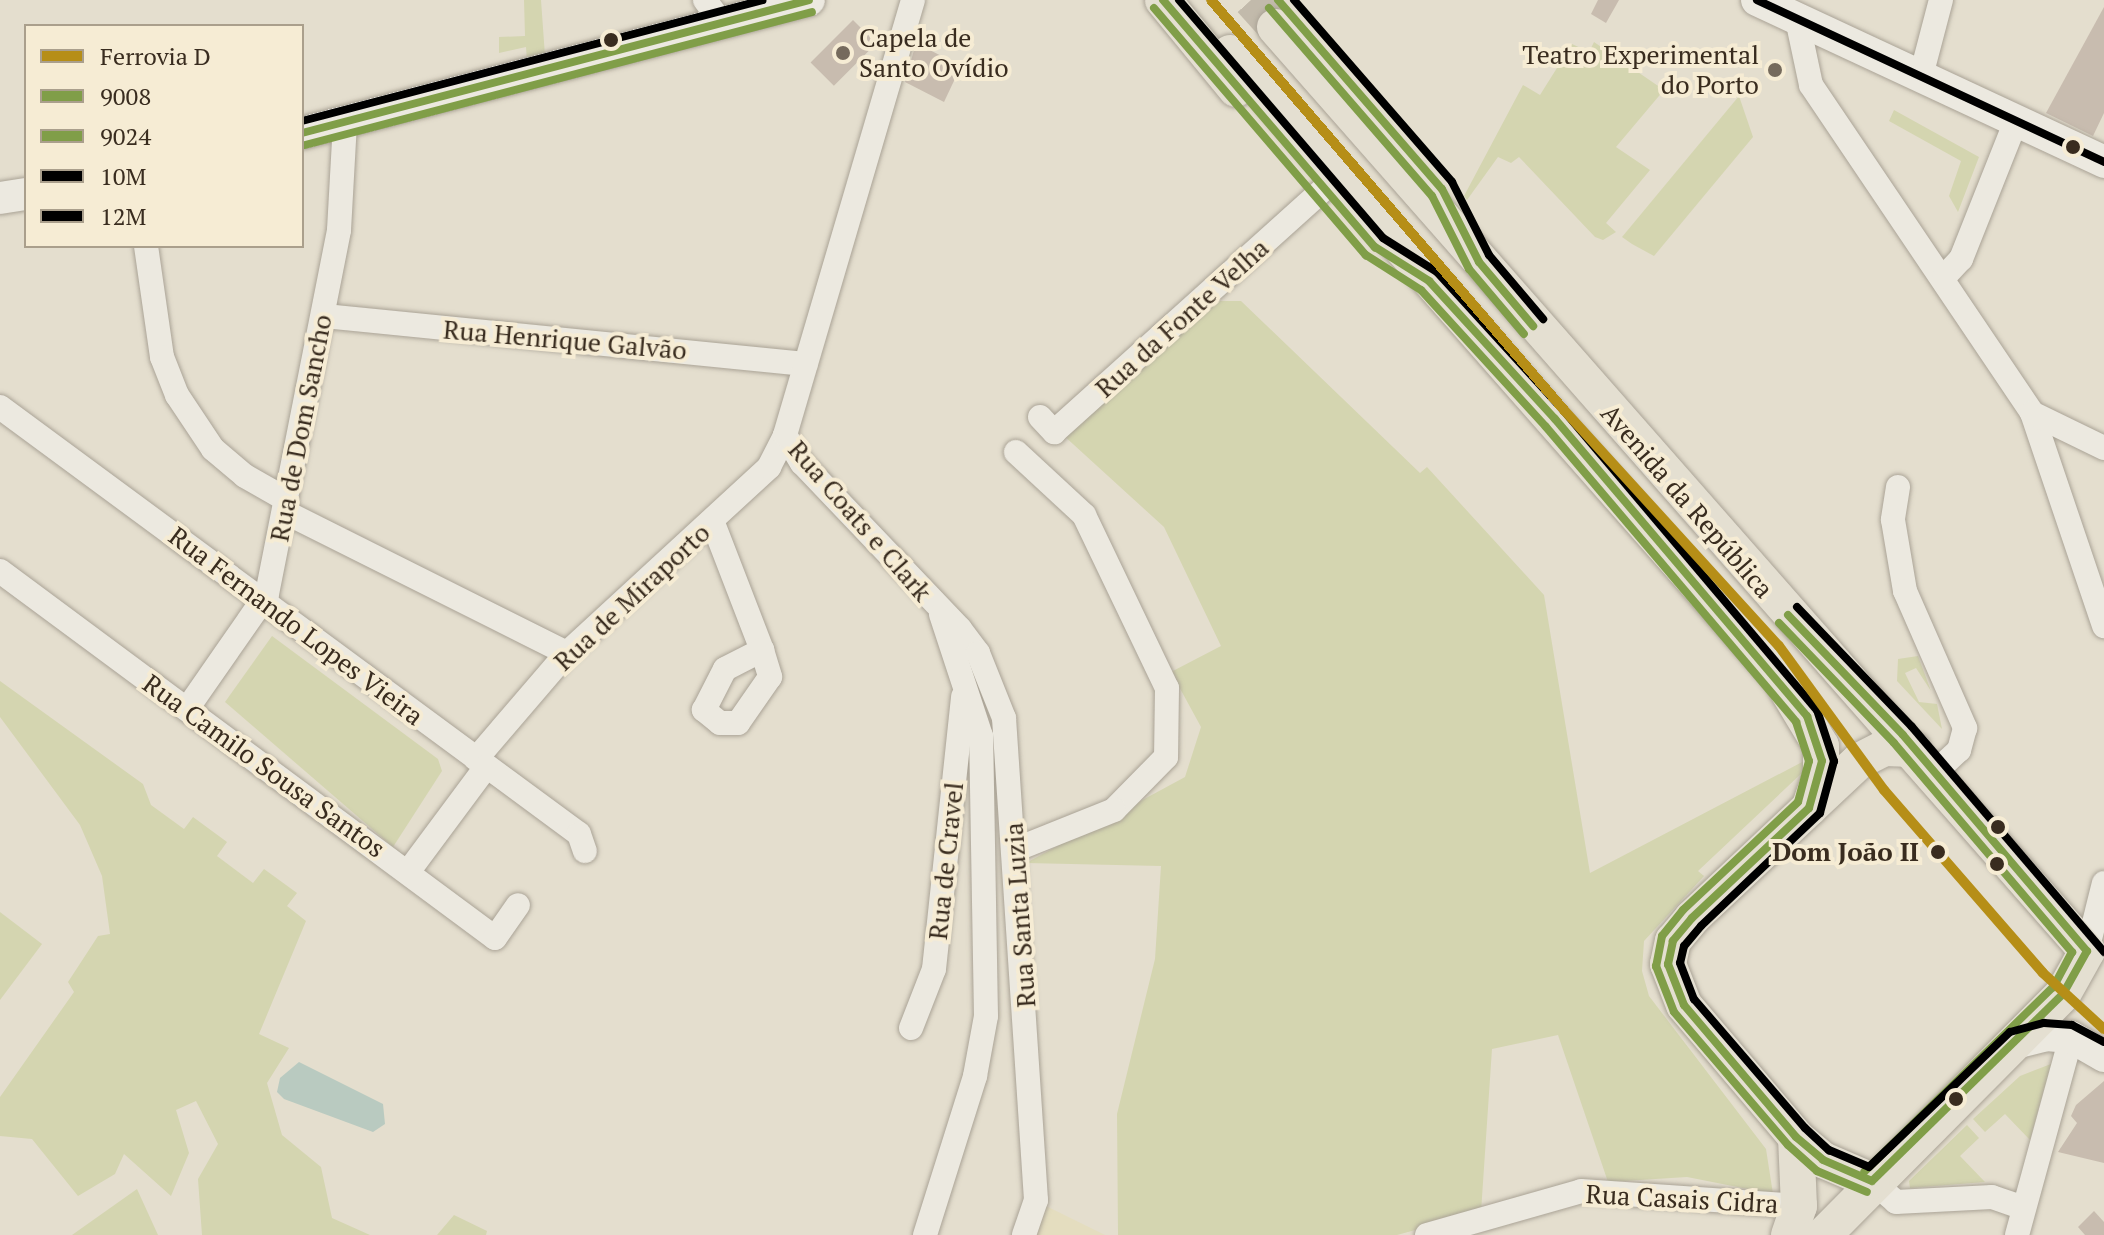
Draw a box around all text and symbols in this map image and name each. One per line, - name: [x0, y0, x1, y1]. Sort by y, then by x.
- place label: Capela de Santo Ovídio: [859, 22, 1009, 84]
- legend: [24, 24, 304, 248]
- unlabelled marker: [603, 32, 619, 48]
- place label: Teatro Experimental do Porto: [1522, 39, 1759, 100]
- text: Ferrovia D: [100, 40, 211, 72]
- marker: Capela de Santo Ovídio: [834, 44, 852, 62]
- marker: Teatro Experimental do Porto: [1766, 61, 1784, 79]
- text: 9008: [100, 80, 151, 112]
- text: 9024: [100, 120, 151, 152]
- unlabelled marker: [2065, 139, 2081, 155]
- text: 10M: [100, 160, 146, 192]
- text: 12M: [100, 200, 146, 232]
- street label: Rua da Fonte Velha: [1089, 232, 1275, 404]
- street label: Rua de Dom Sancho: [264, 312, 338, 544]
- street label: Rua Henrique Galvão: [442, 314, 688, 366]
- street label: Avenida da República: [1594, 398, 1780, 604]
- street label: Rua Coats e Clark: [782, 434, 938, 608]
- street label: Rua de Miraporto: [548, 517, 716, 677]
- street label: Rua Fernando Lopes Vieira: [162, 520, 430, 732]
- street label: Rua Camilo Sousa Santos: [137, 668, 391, 864]
- street label: Rua de Cravel: [922, 781, 970, 941]
- unlabelled marker: [1990, 819, 2006, 835]
- street label: Rua Santa Luzia: [998, 821, 1042, 1009]
- place label: Dom João II: [1772, 836, 1919, 868]
- marker: Dom João II: [1926, 840, 1950, 864]
- unlabelled marker: [1989, 856, 2005, 872]
- unlabelled marker: [1948, 1091, 1964, 1107]
- street label: Rua Casais Cidra: [1585, 1178, 1779, 1220]

